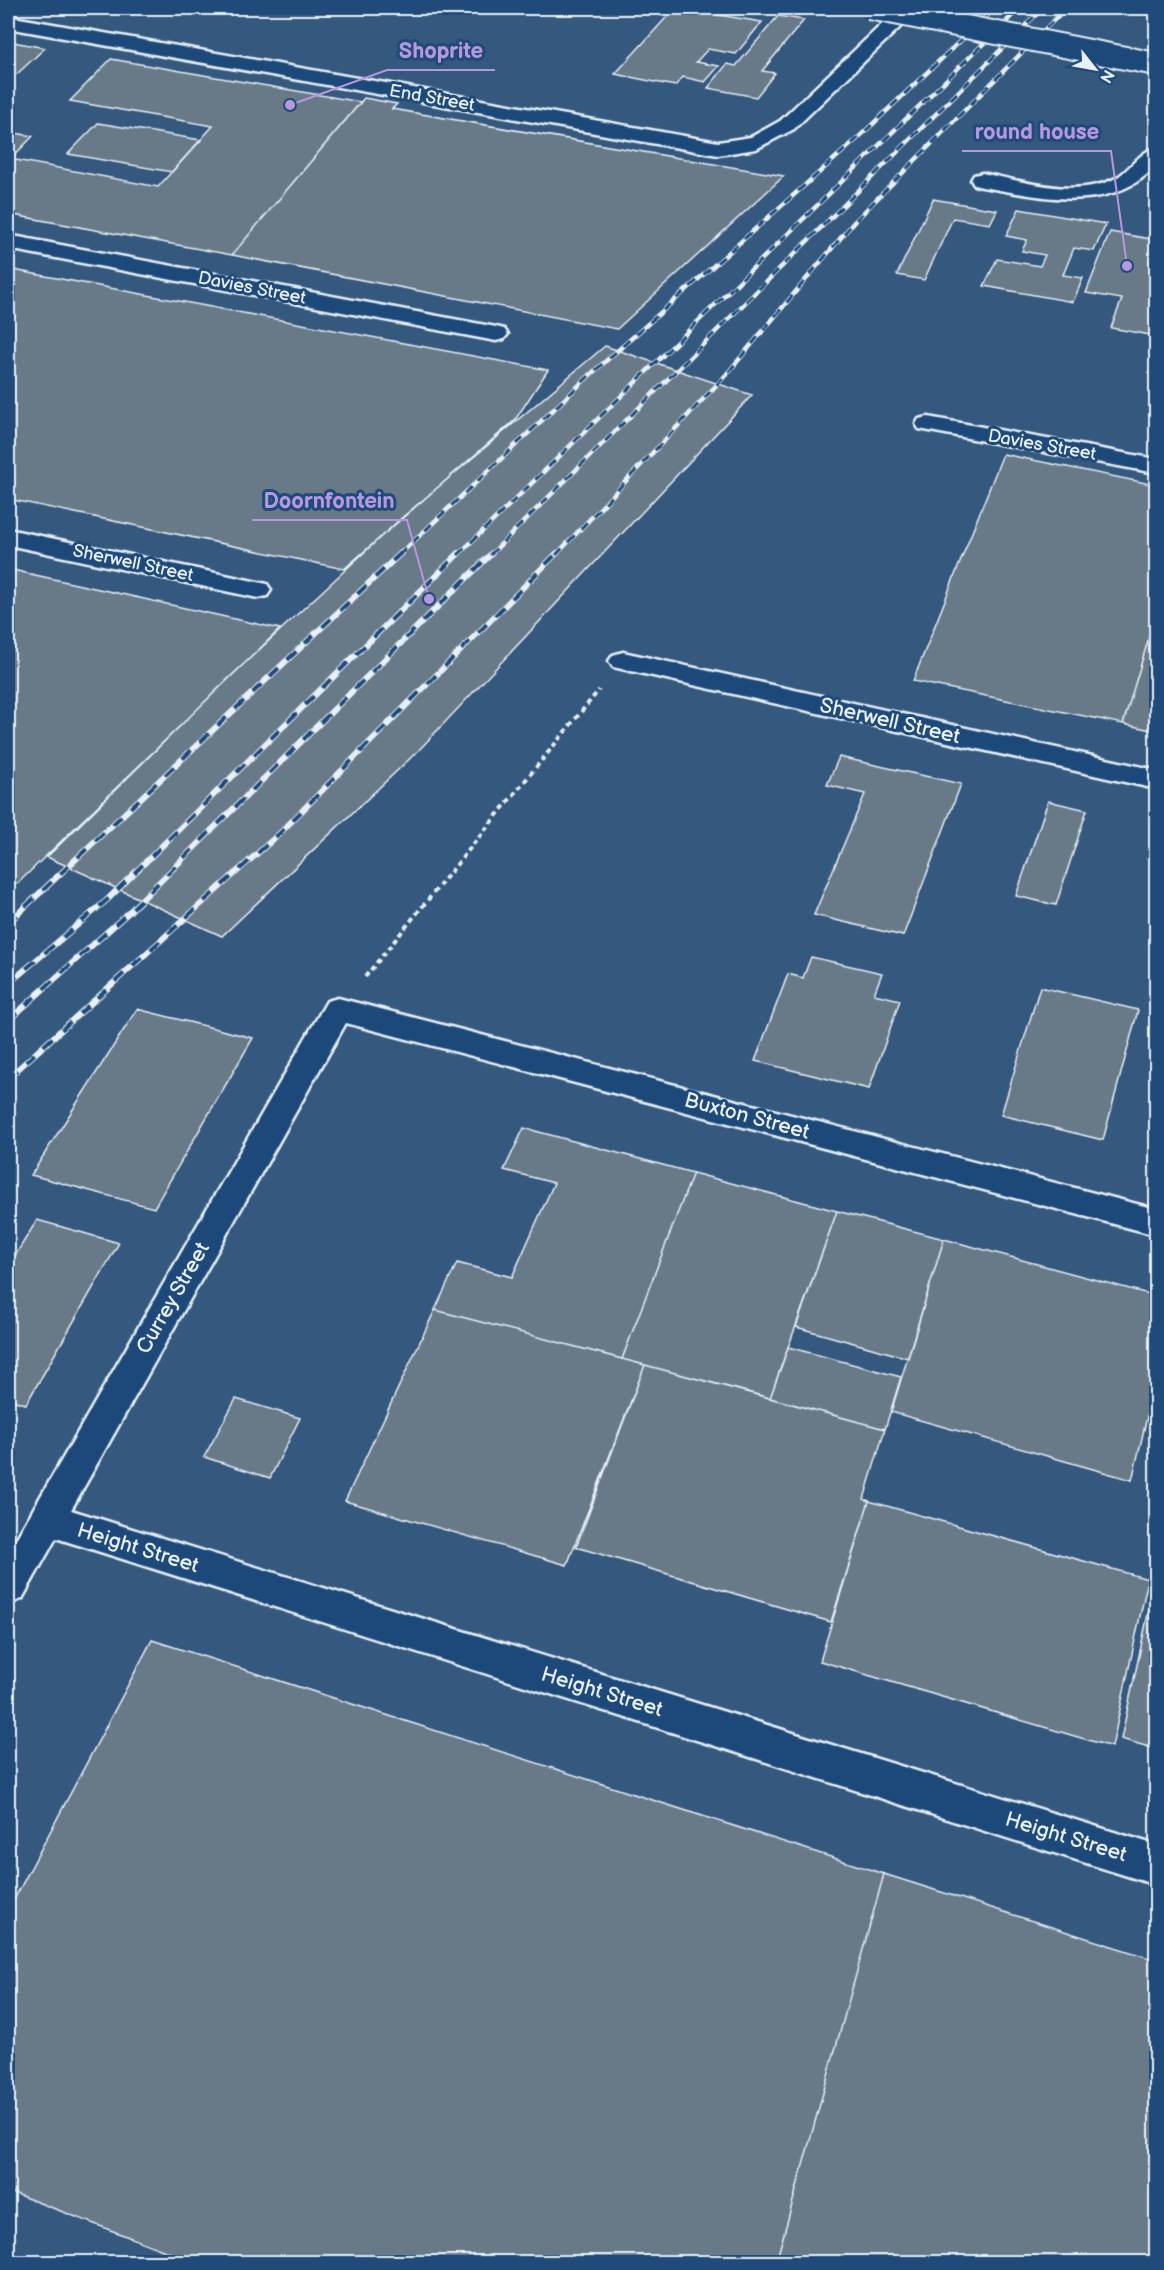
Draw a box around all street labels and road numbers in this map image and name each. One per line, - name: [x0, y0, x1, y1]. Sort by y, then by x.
- street label: End Street: [388, 80, 477, 116]
- street label: Davies Street: [196, 267, 308, 309]
- street label: Davies Street: [986, 425, 1098, 465]
- street label: Sherwell Street: [71, 540, 196, 586]
- street label: Sherwell Street: [818, 693, 963, 749]
- street label: Buxton Street: [682, 1087, 813, 1145]
- street label: Currey Street: [131, 1237, 215, 1358]
- street label: Height Street: [74, 1518, 202, 1579]
- street label: Height Street: [538, 1662, 666, 1723]
- street label: Height Street: [1002, 1807, 1130, 1868]

